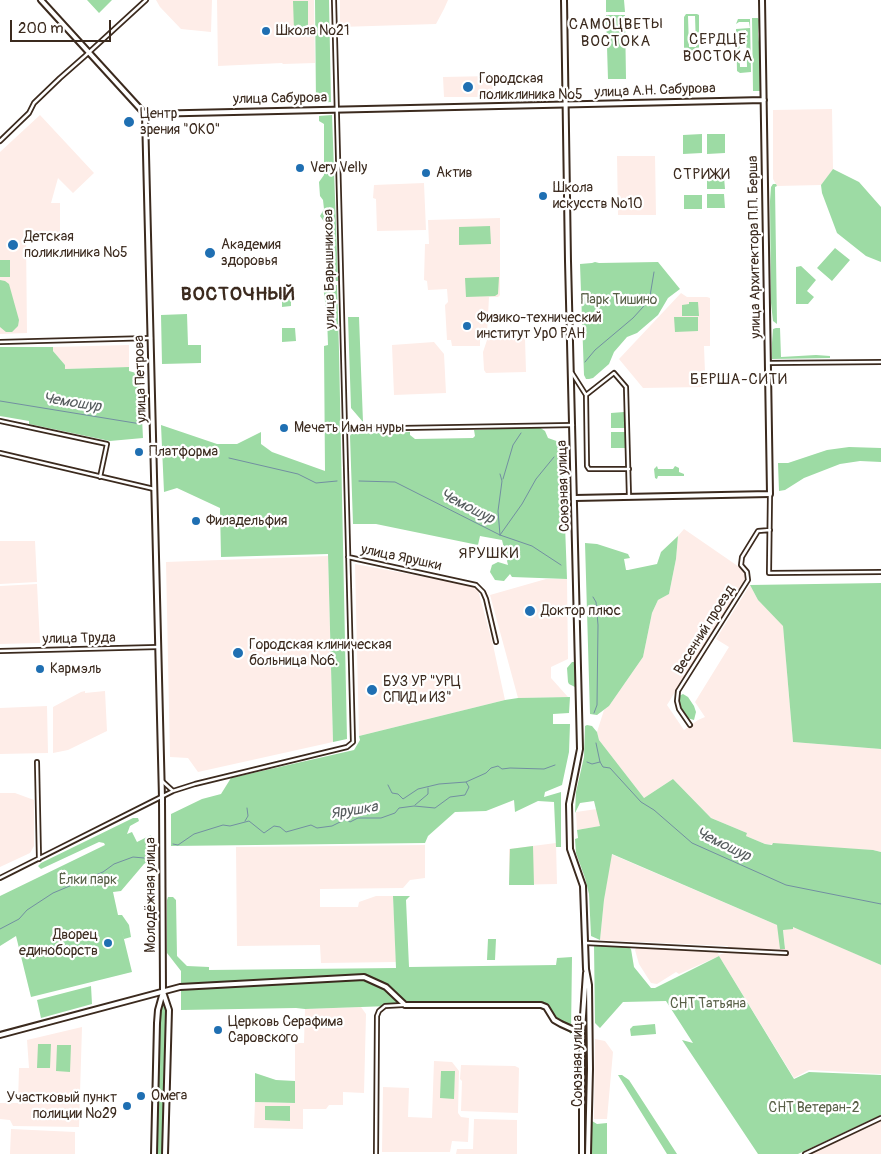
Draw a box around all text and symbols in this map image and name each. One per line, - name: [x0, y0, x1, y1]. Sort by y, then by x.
- scale bar: [12, 10, 114, 42]
- district label: САМОЦВЕТЫ ВОСТОКА: [568, 16, 664, 51]
- text: 200 m: [18, 19, 63, 38]
- place label: Школа №21: [276, 23, 349, 39]
- marker: Школа №21: [260, 25, 272, 37]
- district label: СЕРДЦЕ ВОСТОКА: [682, 31, 754, 66]
- place label: Городская поликлиника №5: [479, 71, 583, 104]
- marker: Городская поликлиника №5: [461, 80, 475, 94]
- street label: улица А.Н. Сабурова: [594, 80, 716, 102]
- street label: улица Сабурова: [233, 90, 327, 108]
- place label: Центр зрения "ОКО": [140, 106, 220, 138]
- marker: Центр зрения "ОКО": [122, 115, 136, 129]
- street label: улица Архитектора П.П. Берша: [745, 155, 765, 339]
- place label: Very Velly: [310, 160, 367, 176]
- marker: Very Velly: [294, 162, 306, 174]
- place label: Актив: [436, 165, 472, 181]
- district label: СТРИЖИ: [672, 166, 732, 184]
- marker: Актив: [420, 167, 432, 179]
- place label: Школа искусств №10: [553, 180, 642, 212]
- marker: Школа искусств №10: [537, 190, 549, 202]
- street label: улица Барышникова: [321, 209, 339, 329]
- place label: Детская поликлиника №5: [24, 229, 128, 262]
- place label: Академия здоровья: [221, 237, 281, 270]
- marker: Детская поликлиника №5: [6, 238, 20, 252]
- marker: Академия здоровья: [203, 246, 217, 260]
- district label: ВОСТОЧНЫЙ: [180, 284, 296, 306]
- park label: Парк Тишино: [581, 292, 657, 308]
- place label: Физико-технический институт УрО РАН: [477, 310, 602, 342]
- marker: Физико-технический институт УрО РАН: [461, 320, 473, 332]
- street label: улица Петрова: [131, 335, 151, 423]
- district label: БЕРША-СИТИ: [689, 371, 789, 389]
- water label: Чемошур: [42, 390, 102, 416]
- place label: Мечеть Иман нуры: [294, 420, 404, 436]
- marker: Мечеть Иман нуры: [278, 422, 290, 434]
- street label: Союзная улица: [554, 440, 574, 532]
- place label: Платформа: [149, 444, 218, 460]
- marker: Платформа: [133, 446, 145, 458]
- water label: Чемошур: [437, 486, 497, 528]
- place label: Филадельфия: [206, 513, 287, 529]
- marker: Филадельфия: [190, 515, 202, 527]
- street label: улица Ярушки: [359, 541, 443, 575]
- district label: ЯРУШКИ: [458, 545, 520, 563]
- street label: Весенний проезд: [671, 582, 739, 678]
- place label: Доктор плюс: [541, 603, 621, 619]
- marker: Доктор плюс: [523, 604, 537, 618]
- street label: улица Труда: [42, 630, 116, 648]
- place label: Городская клиническая больница №6.: [249, 637, 392, 670]
- marker: Городская клиническая больница №6.: [231, 646, 245, 660]
- place label: Кармэль: [50, 661, 102, 677]
- marker: Кармэль: [34, 663, 46, 675]
- place label: БУЗ УР "УРЦ СПИД и ИЗ": [383, 674, 461, 706]
- marker: БУЗ УР "УРЦ СПИД и ИЗ": [365, 683, 379, 697]
- water label: Ярушка: [329, 798, 379, 824]
- water label: Чемошур: [693, 824, 753, 866]
- street label: Молодёжная улица: [143, 837, 159, 953]
- park label: Ёлки парк: [59, 872, 117, 888]
- place label: Дворец единоборств: [19, 927, 98, 960]
- marker: Дворец единоборств: [102, 937, 114, 949]
- park label: СНТ Татьяна: [670, 996, 746, 1012]
- place label: Церковь Серафима Саровского: [228, 1014, 343, 1046]
- street label: Союзная улица: [570, 1015, 586, 1107]
- marker: Церковь Серафима Саровского: [212, 1024, 224, 1036]
- place label: Омега: [151, 1088, 187, 1104]
- place label: Участковый пункт полиции №29: [6, 1090, 117, 1122]
- marker: Омега: [135, 1090, 147, 1102]
- marker: Участковый пункт полиции №29: [121, 1100, 133, 1112]
- park label: СНТ Ветеран-2: [769, 1100, 859, 1116]

